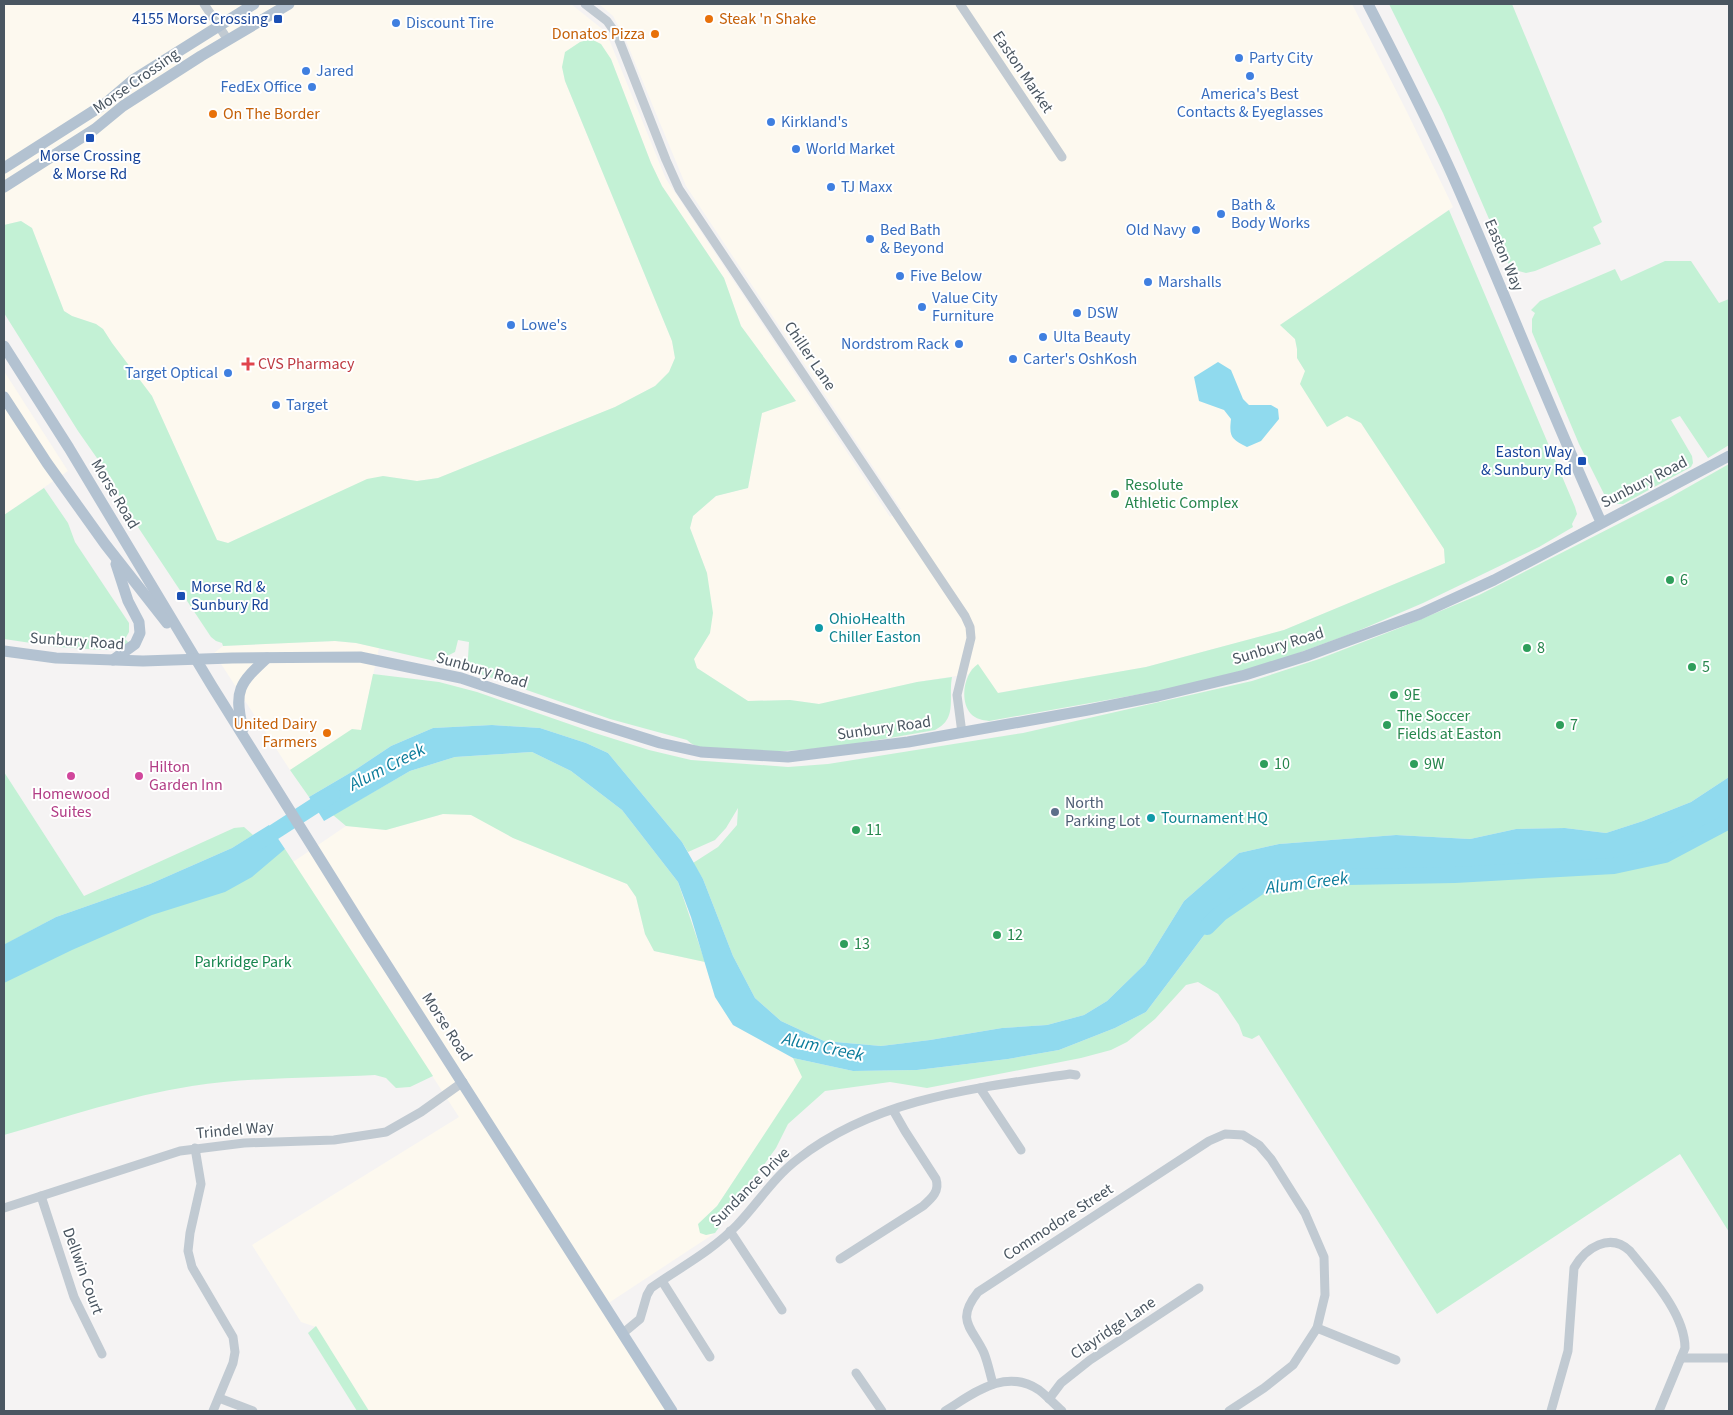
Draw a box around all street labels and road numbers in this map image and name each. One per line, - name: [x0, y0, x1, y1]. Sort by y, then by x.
- street label: Easton Market: [987, 27, 1059, 118]
- street label: Morse Crossing: [88, 43, 184, 119]
- street label: Easton Way: [1479, 215, 1529, 295]
- street label: Chiller Lane: [779, 317, 841, 395]
- street label: Sunbury Road: [1597, 451, 1691, 513]
- street label: Morse Road: [85, 455, 145, 533]
- street label: Sunbury Road: [1230, 622, 1326, 670]
- street label: Sunbury Road: [29, 627, 125, 655]
- street label: Sunbury Road: [434, 646, 530, 694]
- street label: Sunbury Road: [836, 711, 932, 745]
- street label: Morse Road: [417, 988, 477, 1066]
- street label: Trindel Way: [195, 1116, 275, 1144]
- street label: Sundance Drive: [705, 1142, 795, 1232]
- street label: Commodore Street: [999, 1178, 1118, 1266]
- street label: Dellwin Court: [57, 1225, 109, 1318]
- street label: Clayridge Lane: [1066, 1291, 1160, 1365]

